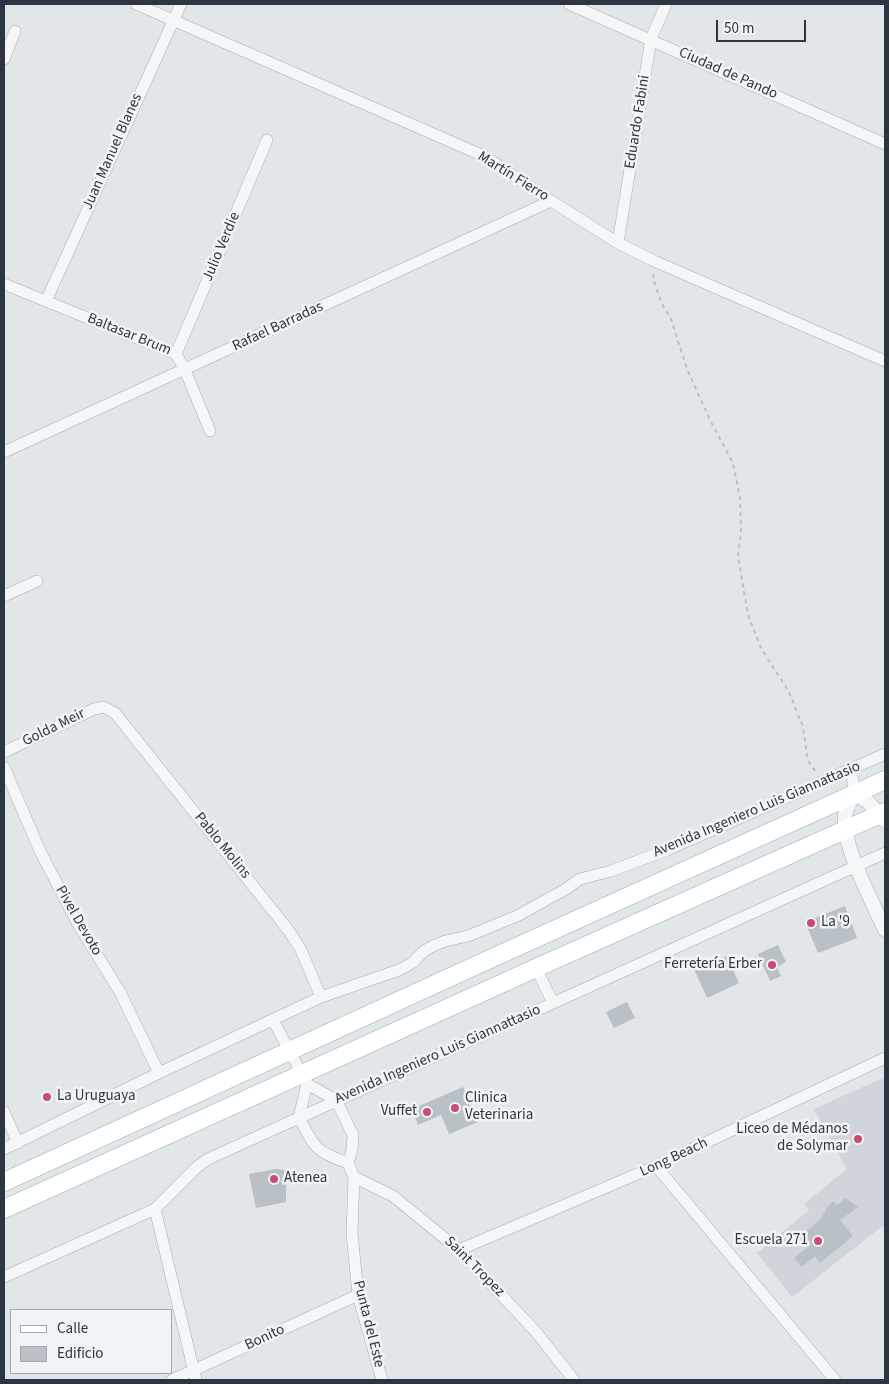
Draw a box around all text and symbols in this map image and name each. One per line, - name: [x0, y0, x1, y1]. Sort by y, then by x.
- scale bar: [719, 10, 809, 42]
- text: 50 m: [724, 18, 754, 39]
- street label: Ciudad de Pando: [676, 44, 780, 104]
- street label: Eduardo Fabini: [622, 74, 654, 170]
- street label: Juan Manuel Blanes: [79, 91, 147, 213]
- street label: Martín Fierro: [474, 148, 552, 206]
- street label: Julio Verdie: [199, 210, 245, 284]
- street label: Rafael Barradas: [230, 298, 326, 356]
- street label: Baltasar Brum: [84, 310, 174, 360]
- street label: Golda Meir: [20, 705, 88, 751]
- street label: Avenida Ingeniero Luis Giannattasio: [651, 758, 863, 862]
- street label: Pablo Molins: [190, 809, 254, 883]
- street label: Pivel Devoto: [51, 883, 105, 959]
- place label: La '9: [821, 914, 850, 932]
- marker: La '9: [805, 917, 817, 929]
- place label: Ferretería Erber: [664, 956, 762, 974]
- marker: Ferretería Erber: [766, 959, 778, 971]
- street label: Avenida Ingeniero Luis Giannattasio: [332, 1001, 544, 1109]
- place label: La Uruguaya: [57, 1088, 135, 1106]
- place label: Clinica Veterinaria: [465, 1090, 533, 1125]
- marker: La Uruguaya: [41, 1091, 53, 1103]
- marker: Clinica Veterinaria: [449, 1102, 461, 1114]
- place label: Vuffet: [381, 1103, 417, 1121]
- marker: Vuffet: [421, 1106, 433, 1118]
- place label: Liceo de Médanos de Solymar: [736, 1121, 848, 1156]
- marker: Liceo de Médanos de Solymar: [852, 1133, 864, 1145]
- street label: Long Beach: [637, 1134, 711, 1182]
- place label: Atenea: [284, 1170, 327, 1188]
- marker: Atenea: [268, 1173, 280, 1185]
- place label: Escuela 271: [735, 1232, 808, 1250]
- street label: Saint Tropez: [440, 1233, 508, 1301]
- marker: Escuela 271: [812, 1235, 824, 1247]
- street label: Punta del Este: [349, 1279, 387, 1369]
- legend: [10, 1309, 172, 1374]
- text: Calle: [57, 1318, 88, 1339]
- street label: Bonito: [242, 1321, 288, 1355]
- text: Edificio: [57, 1343, 104, 1364]

